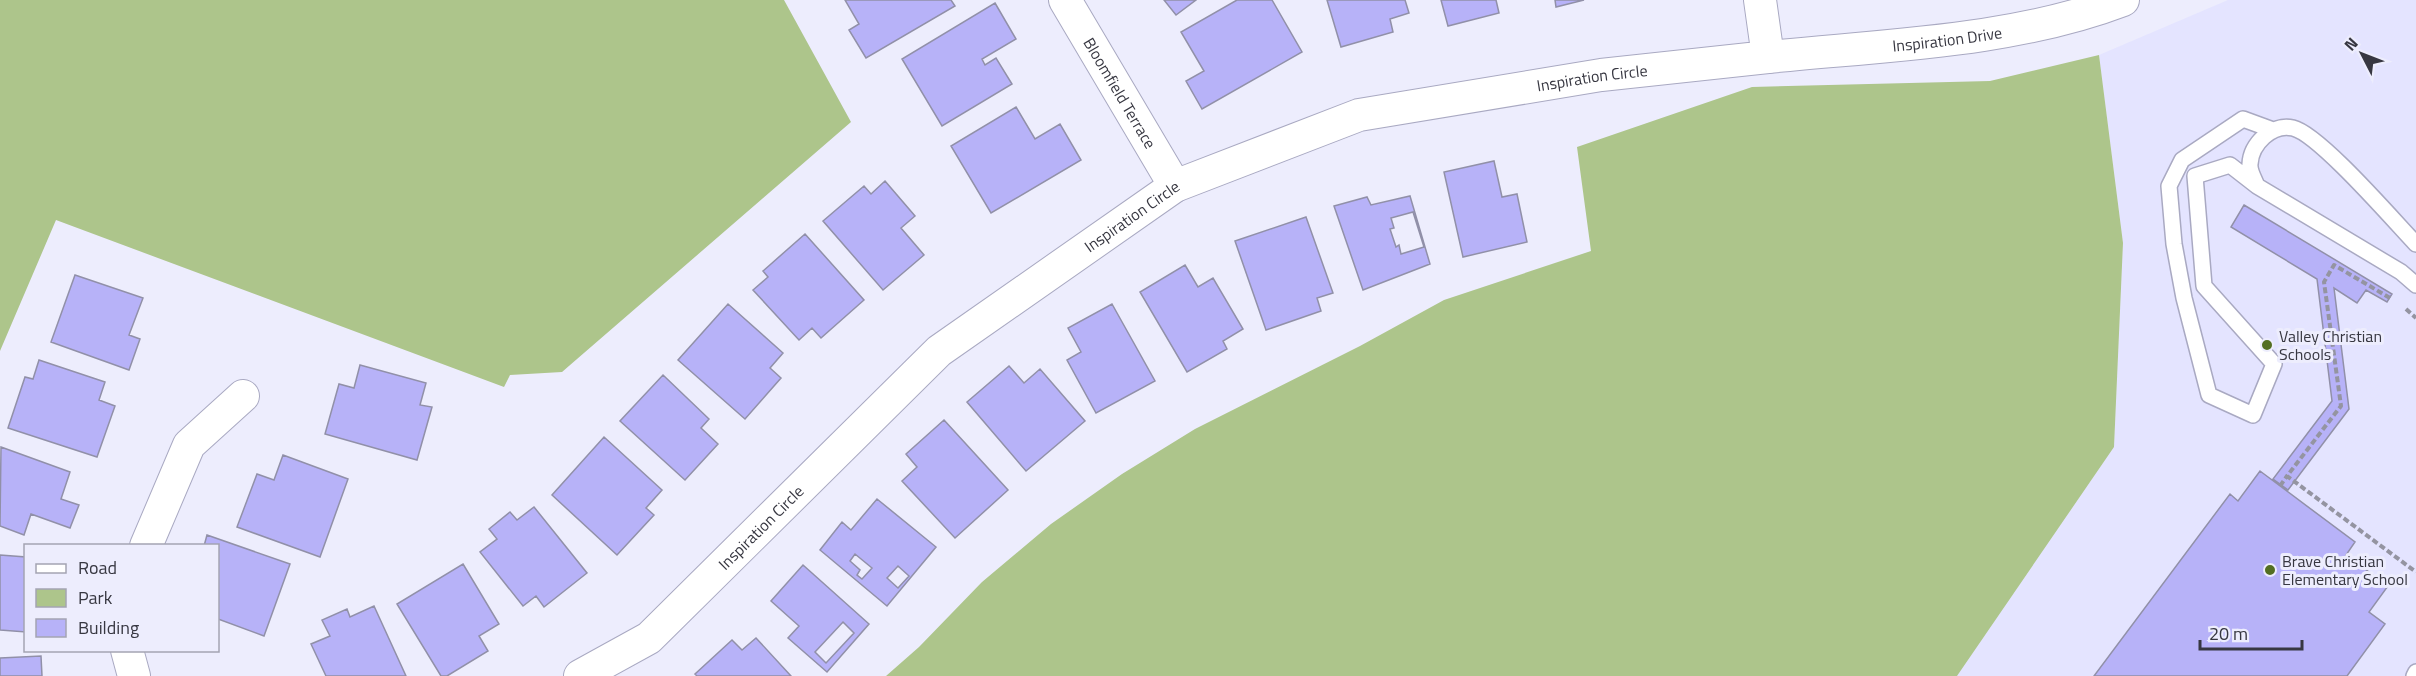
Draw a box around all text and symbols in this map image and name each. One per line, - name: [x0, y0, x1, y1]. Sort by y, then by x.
- street label: Inspiration Drive: [1891, 20, 2004, 58]
- north arrow: [2332, 24, 2392, 84]
- text: N: [2338, 32, 2363, 56]
- street label: Bloomfield Terrace: [1078, 33, 1162, 153]
- street label: Inspiration Circle: [1535, 58, 1649, 97]
- street label: Inspiration Circle: [1079, 174, 1184, 258]
- place label: Valley Christian Schools: [2279, 324, 2382, 366]
- marker: Valley Christian Schools: [2260, 338, 2274, 352]
- street label: Inspiration Circle: [713, 480, 809, 575]
- legend: [24, 544, 219, 652]
- place label: Brave Christian Elementary School: [2282, 549, 2408, 591]
- text: Road: [78, 554, 117, 581]
- marker: Brave Christian Elementary School: [2263, 563, 2277, 577]
- text: Park: [78, 584, 113, 611]
- scale bar: [2200, 613, 2302, 651]
- text: Building: [78, 614, 139, 641]
- text: 20 m: [2209, 620, 2248, 647]

